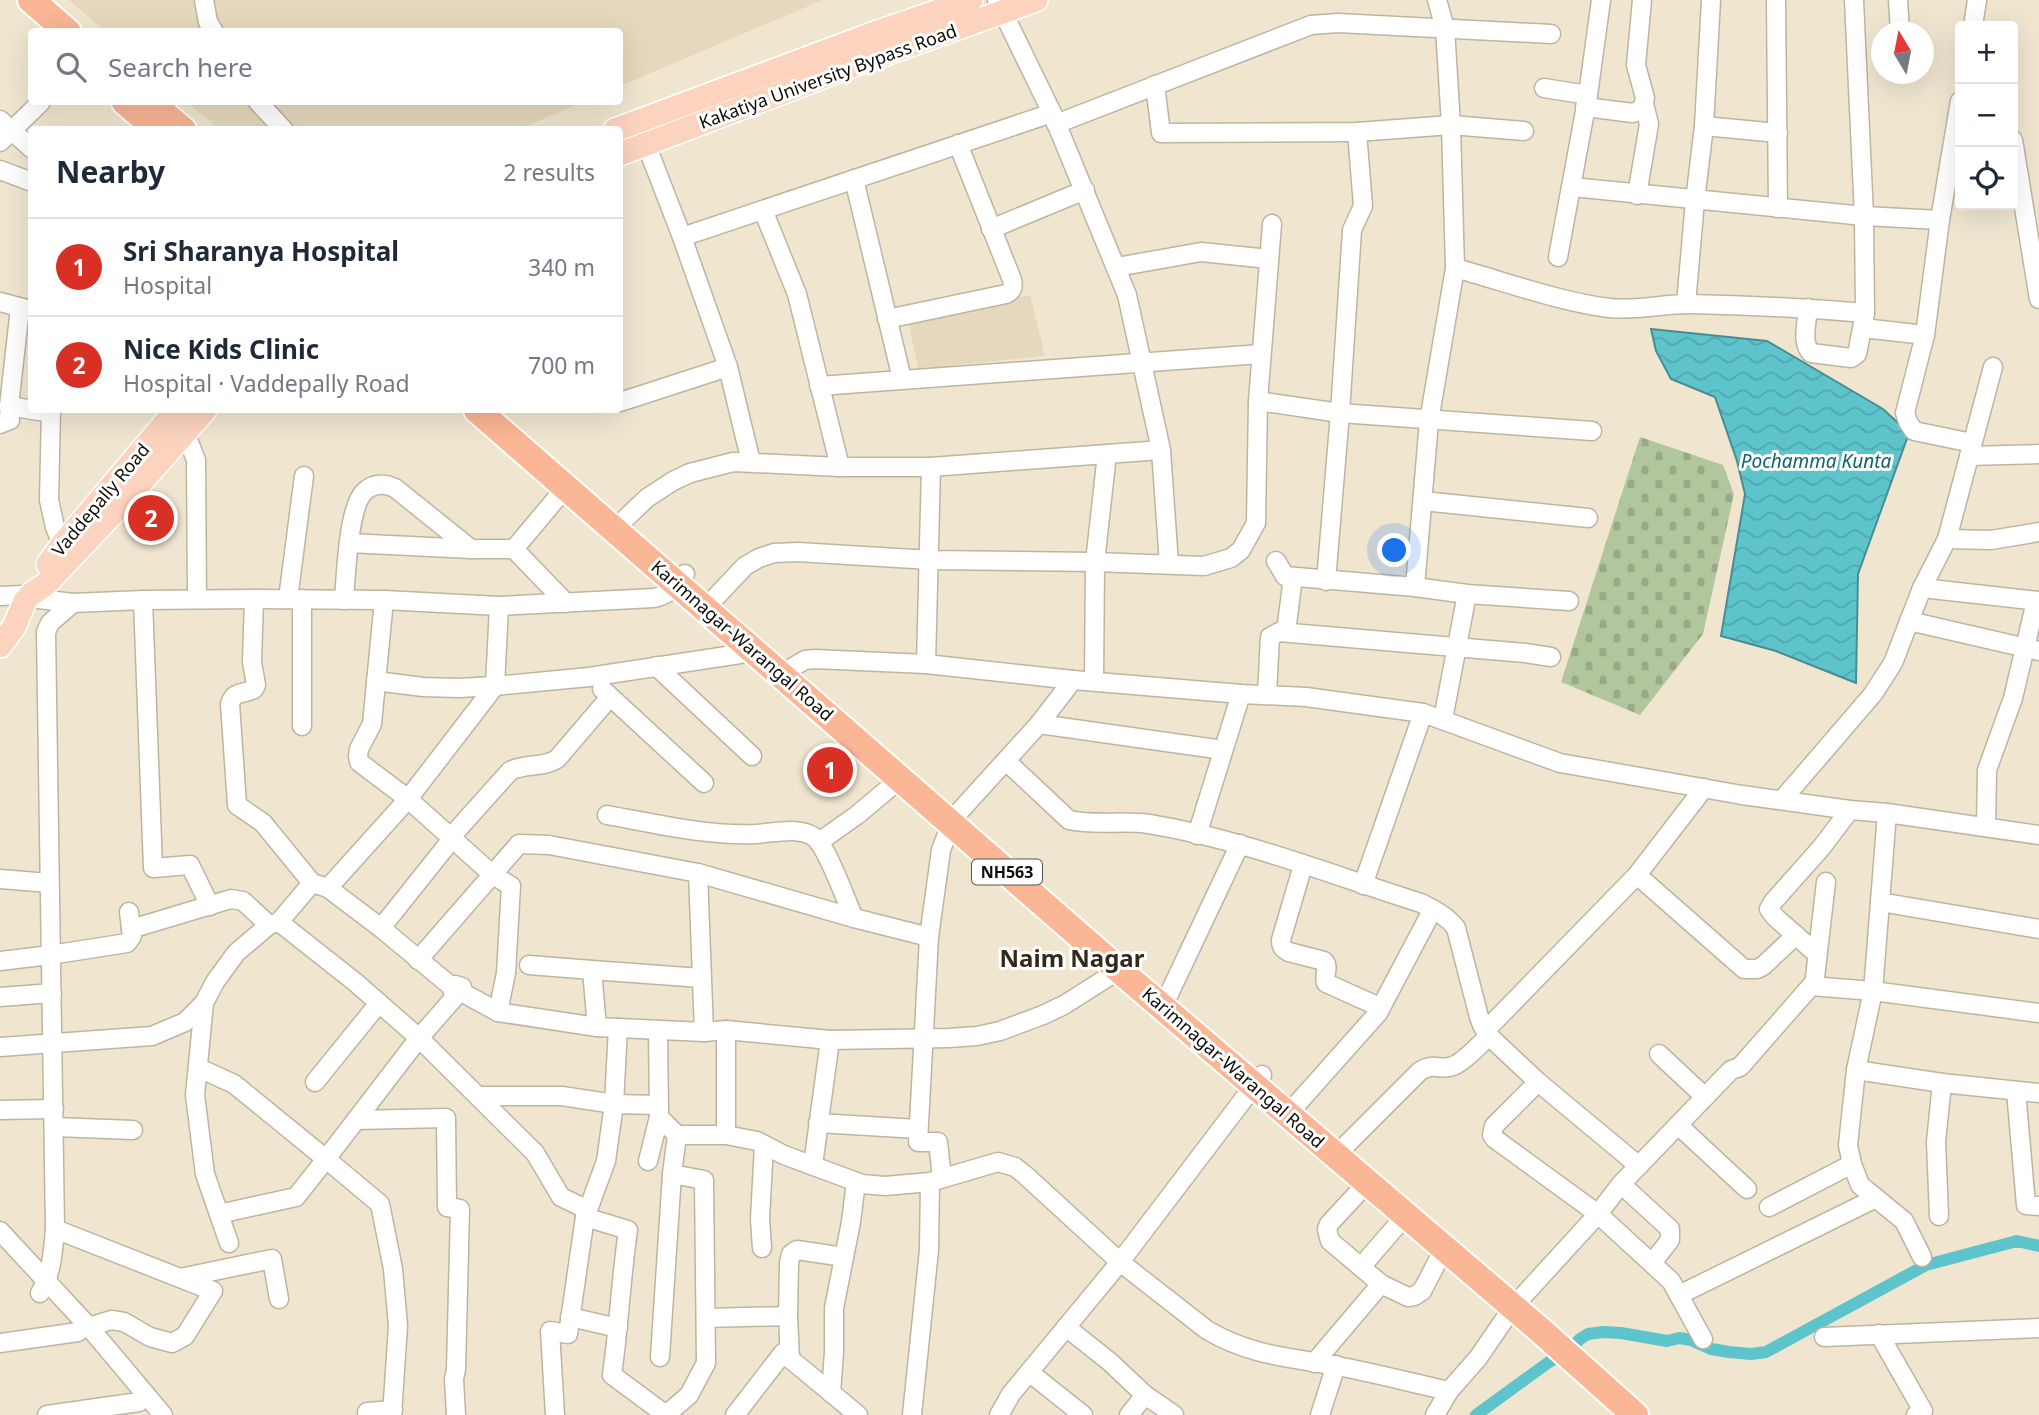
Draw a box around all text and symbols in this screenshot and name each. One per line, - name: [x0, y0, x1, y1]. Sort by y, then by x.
- street label: Kakatiya University Bypass Road: [695, 18, 960, 134]
- north arrow: [1871, 21, 1934, 84]
- map controls: [1955, 21, 2018, 210]
- button: +: [1955, 21, 2018, 84]
- search box: [28, 28, 623, 105]
- icon: search: [52, 48, 90, 86]
- text: Search here: [108, 49, 253, 85]
- button: −: [1955, 84, 2018, 147]
- button: locate: [1955, 147, 2018, 210]
- text: Nearby: [56, 151, 165, 192]
- text: 2 results: [503, 156, 595, 188]
- text: Sri Sharanya Hospital: [123, 233, 399, 269]
- text: 1: [72, 251, 86, 283]
- text: 340 m: [528, 251, 595, 283]
- text: Hospital: [123, 269, 212, 301]
- text: Nice Kids Clinic: [123, 331, 319, 367]
- text: 2: [72, 349, 86, 381]
- text: 700 m: [528, 349, 595, 381]
- text: Hospital · Vaddepally Road: [123, 367, 410, 399]
- street label: Vaddepally Road: [46, 438, 155, 561]
- water label: Pochamma Kunta: [1741, 448, 1892, 474]
- pin: 2: [128, 492, 174, 544]
- your location: [1377, 533, 1411, 567]
- street label: Karimnagar-Warangal Road: [646, 554, 839, 726]
- pin: 1: [807, 744, 853, 796]
- road number: NH563: [972, 860, 1042, 884]
- district label: Naim Nagar: [1000, 941, 1145, 974]
- street label: Karimnagar-Warangal Road: [1137, 981, 1330, 1153]

